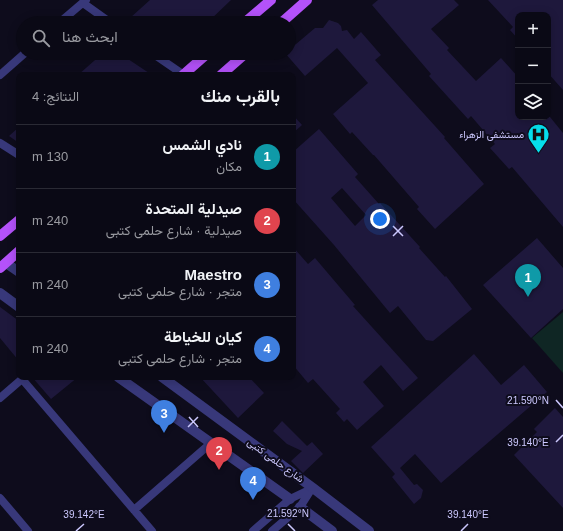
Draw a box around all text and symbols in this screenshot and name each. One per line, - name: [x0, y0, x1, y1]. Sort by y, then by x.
- map controls: [515, 12, 551, 120]
- button: +: [515, 12, 551, 48]
- search box: [16, 16, 296, 60]
- icon: search: [30, 27, 52, 49]
- text: ابحث هنا: [62, 28, 118, 45]
- button: −: [515, 48, 551, 84]
- button: layers: [515, 84, 551, 120]
- text: بالقرب منك: [201, 87, 280, 106]
- text: النتائج: 4: [32, 89, 79, 104]
- hospital icon: مستشفى الزهراء: [526, 121, 552, 154]
- place label: مستشفى الزهراء: [459, 129, 524, 141]
- text: نادي الشمس: [163, 136, 242, 153]
- text: 130 m: [32, 149, 68, 164]
- text: 1: [263, 149, 271, 164]
- text: مكان: [216, 159, 242, 174]
- text: صيدلية المتحدة: [146, 200, 242, 217]
- your location: [370, 209, 390, 229]
- text: 240 m: [32, 213, 68, 228]
- text: 2: [263, 213, 271, 228]
- text: صيدلية · شارع حلمى كتبى: [106, 223, 242, 238]
- pin: 1: [515, 264, 541, 297]
- text: Maestro: [184, 266, 242, 283]
- text: 240 m: [32, 277, 68, 292]
- text: 3: [263, 277, 271, 292]
- text: متجر · شارع حلمى كتبى: [118, 284, 242, 299]
- text: كيان للخياطة: [164, 328, 242, 345]
- text: 240 m: [32, 341, 68, 356]
- text: 4: [263, 341, 271, 356]
- text: متجر · شارع حلمى كتبى: [118, 351, 242, 366]
- text: 21.590°N: [507, 395, 549, 406]
- pin: 3: [151, 400, 177, 433]
- street label: شارع حلمى كتبى: [245, 436, 306, 485]
- pin: 2: [206, 437, 232, 470]
- text: 39.140°E: [507, 437, 549, 448]
- pin: 4: [240, 467, 266, 500]
- text: 21.592°N: [267, 508, 309, 519]
- text: 39.142°E: [63, 509, 105, 520]
- text: 39.140°E: [447, 509, 489, 520]

